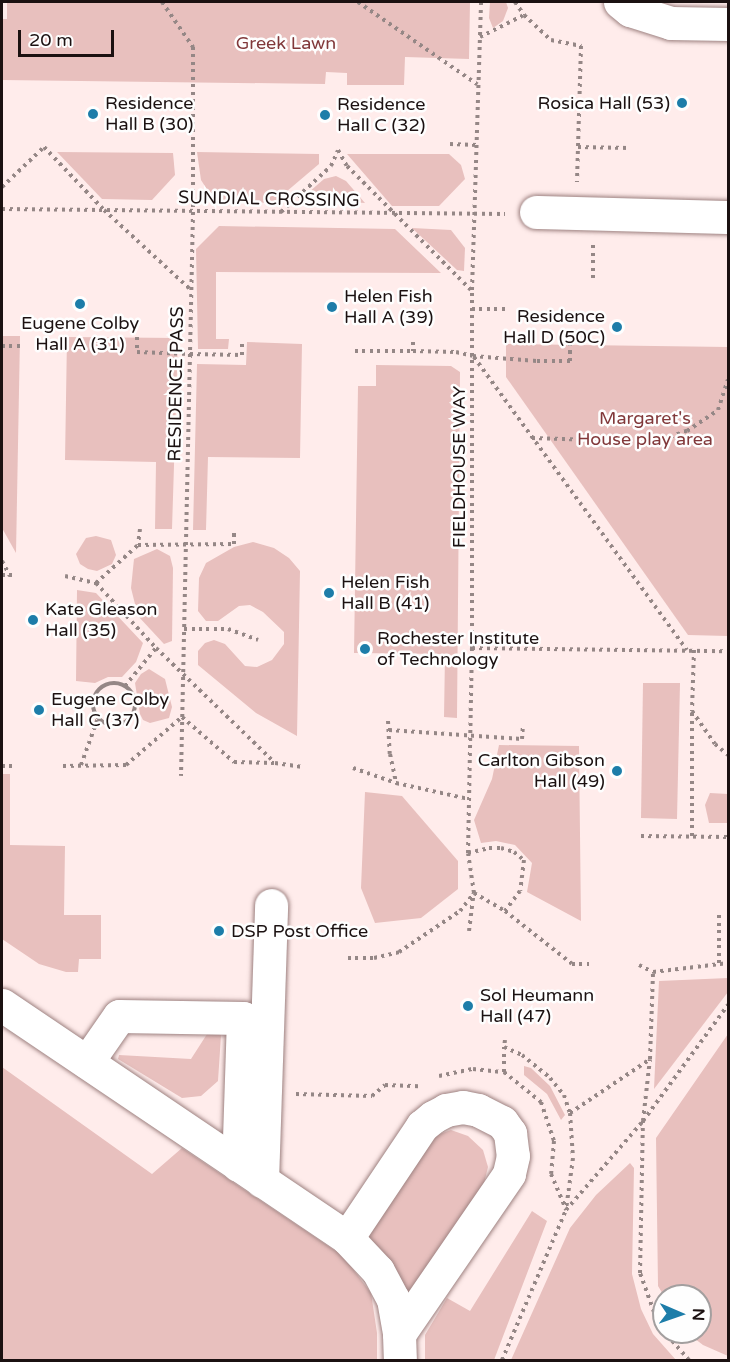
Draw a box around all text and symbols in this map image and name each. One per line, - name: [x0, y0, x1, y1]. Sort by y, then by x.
- scale bar: [21, 18, 117, 56]
- text: 20 m: [29, 29, 73, 51]
- park label: Greek Lawn: [236, 32, 336, 54]
- place label: Rosica Hall (53): [538, 92, 670, 114]
- place label: Residence Hall B (30): [105, 93, 193, 136]
- place label: Residence Hall C (32): [337, 94, 425, 136]
- marker: Rosica Hall (53): [675, 96, 689, 110]
- marker: Residence Hall B (30): [86, 107, 100, 121]
- marker: Residence Hall C (32): [318, 108, 332, 122]
- street label: SUNDIAL CROSSING: [178, 187, 360, 211]
- place label: Helen Fish Hall A (39): [344, 286, 433, 328]
- marker: Eugene Colby Hall A (31): [73, 297, 87, 311]
- marker: Helen Fish Hall A (39): [325, 300, 339, 314]
- street label: RESIDENCE PASS: [164, 306, 188, 462]
- place label: Residence Hall D (50C): [503, 306, 605, 348]
- place label: Eugene Colby Hall A (31): [21, 313, 139, 356]
- marker: Residence Hall D (50C): [610, 320, 624, 334]
- street label: FIELDHOUSE WAY: [448, 386, 470, 548]
- park label: Margaret's House play area: [577, 408, 713, 450]
- place label: Helen Fish Hall B (41): [341, 572, 430, 614]
- marker: Helen Fish Hall B (41): [322, 586, 336, 600]
- place label: Kate Gleason Hall (35): [45, 599, 158, 642]
- marker: Kate Gleason Hall (35): [26, 613, 40, 627]
- place label: Rochester Institute of Technology: [377, 628, 539, 670]
- marker: Rochester Institute of Technology: [358, 642, 372, 656]
- place label: Eugene Colby Hall C (37): [51, 689, 169, 732]
- marker: Eugene Colby Hall C (37): [32, 703, 46, 717]
- place label: Carlton Gibson Hall (49): [478, 750, 605, 792]
- marker: Carlton Gibson Hall (49): [610, 764, 624, 778]
- place label: DSP Post Office: [231, 920, 368, 942]
- marker: DSP Post Office: [212, 924, 226, 938]
- place label: Sol Heumann Hall (47): [480, 985, 594, 1028]
- marker: Sol Heumann Hall (47): [461, 999, 475, 1013]
- north arrow: [652, 1284, 712, 1344]
- text: N: [688, 1308, 708, 1321]

